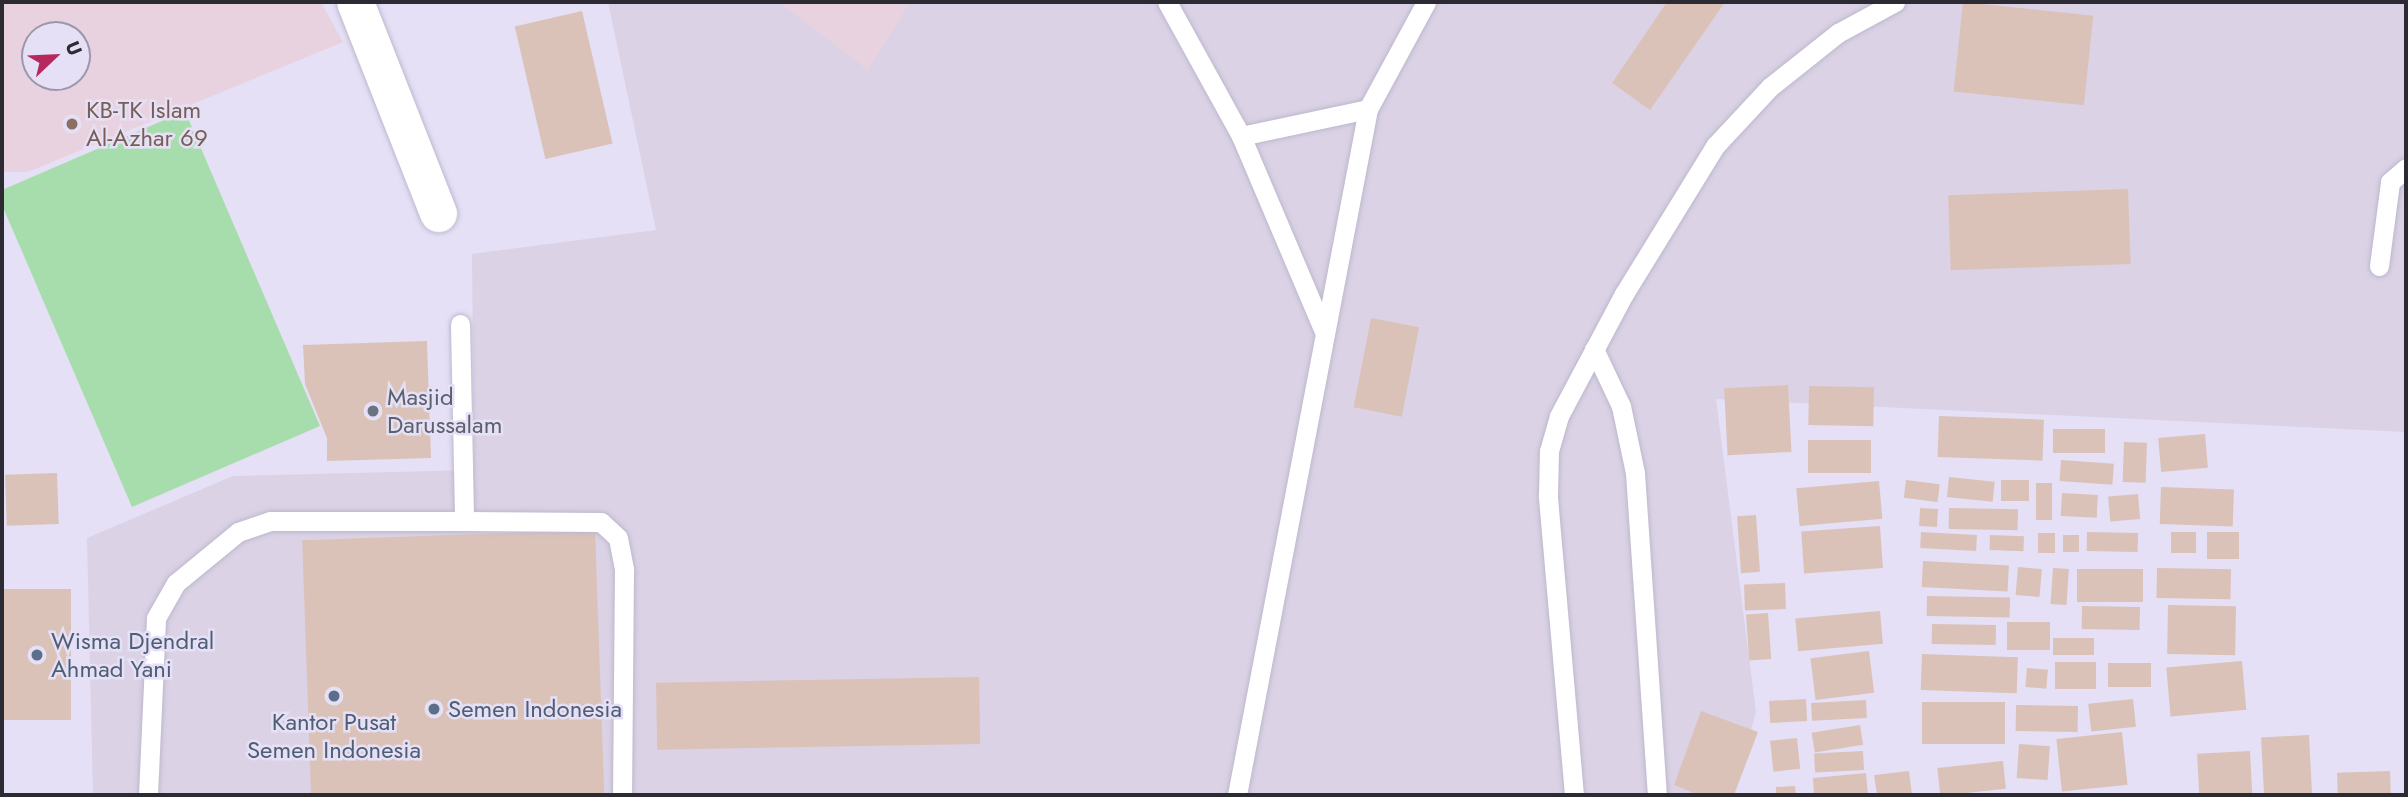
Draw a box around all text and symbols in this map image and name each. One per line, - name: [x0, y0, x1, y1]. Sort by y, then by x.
- north arrow: [21, 21, 91, 91]
- text: U: [59, 37, 89, 60]
- place label: KB-TK Islam Al-Azhar 69: [86, 96, 208, 152]
- marker: KB-TK Islam Al-Azhar 69: [64, 116, 80, 132]
- place label: Masjid Darussalam: [387, 383, 502, 439]
- marker: Masjid Darussalam: [365, 403, 381, 419]
- place label: Wisma Djendral Ahmad Yani: [51, 627, 214, 683]
- marker: Wisma Djendral Ahmad Yani: [29, 647, 45, 663]
- marker: Kantor Pusat Semen Indonesia: [326, 688, 342, 704]
- place label: Semen Indonesia: [448, 695, 622, 723]
- marker: Semen Indonesia: [426, 701, 442, 717]
- place label: Kantor Pusat Semen Indonesia: [247, 708, 421, 764]

